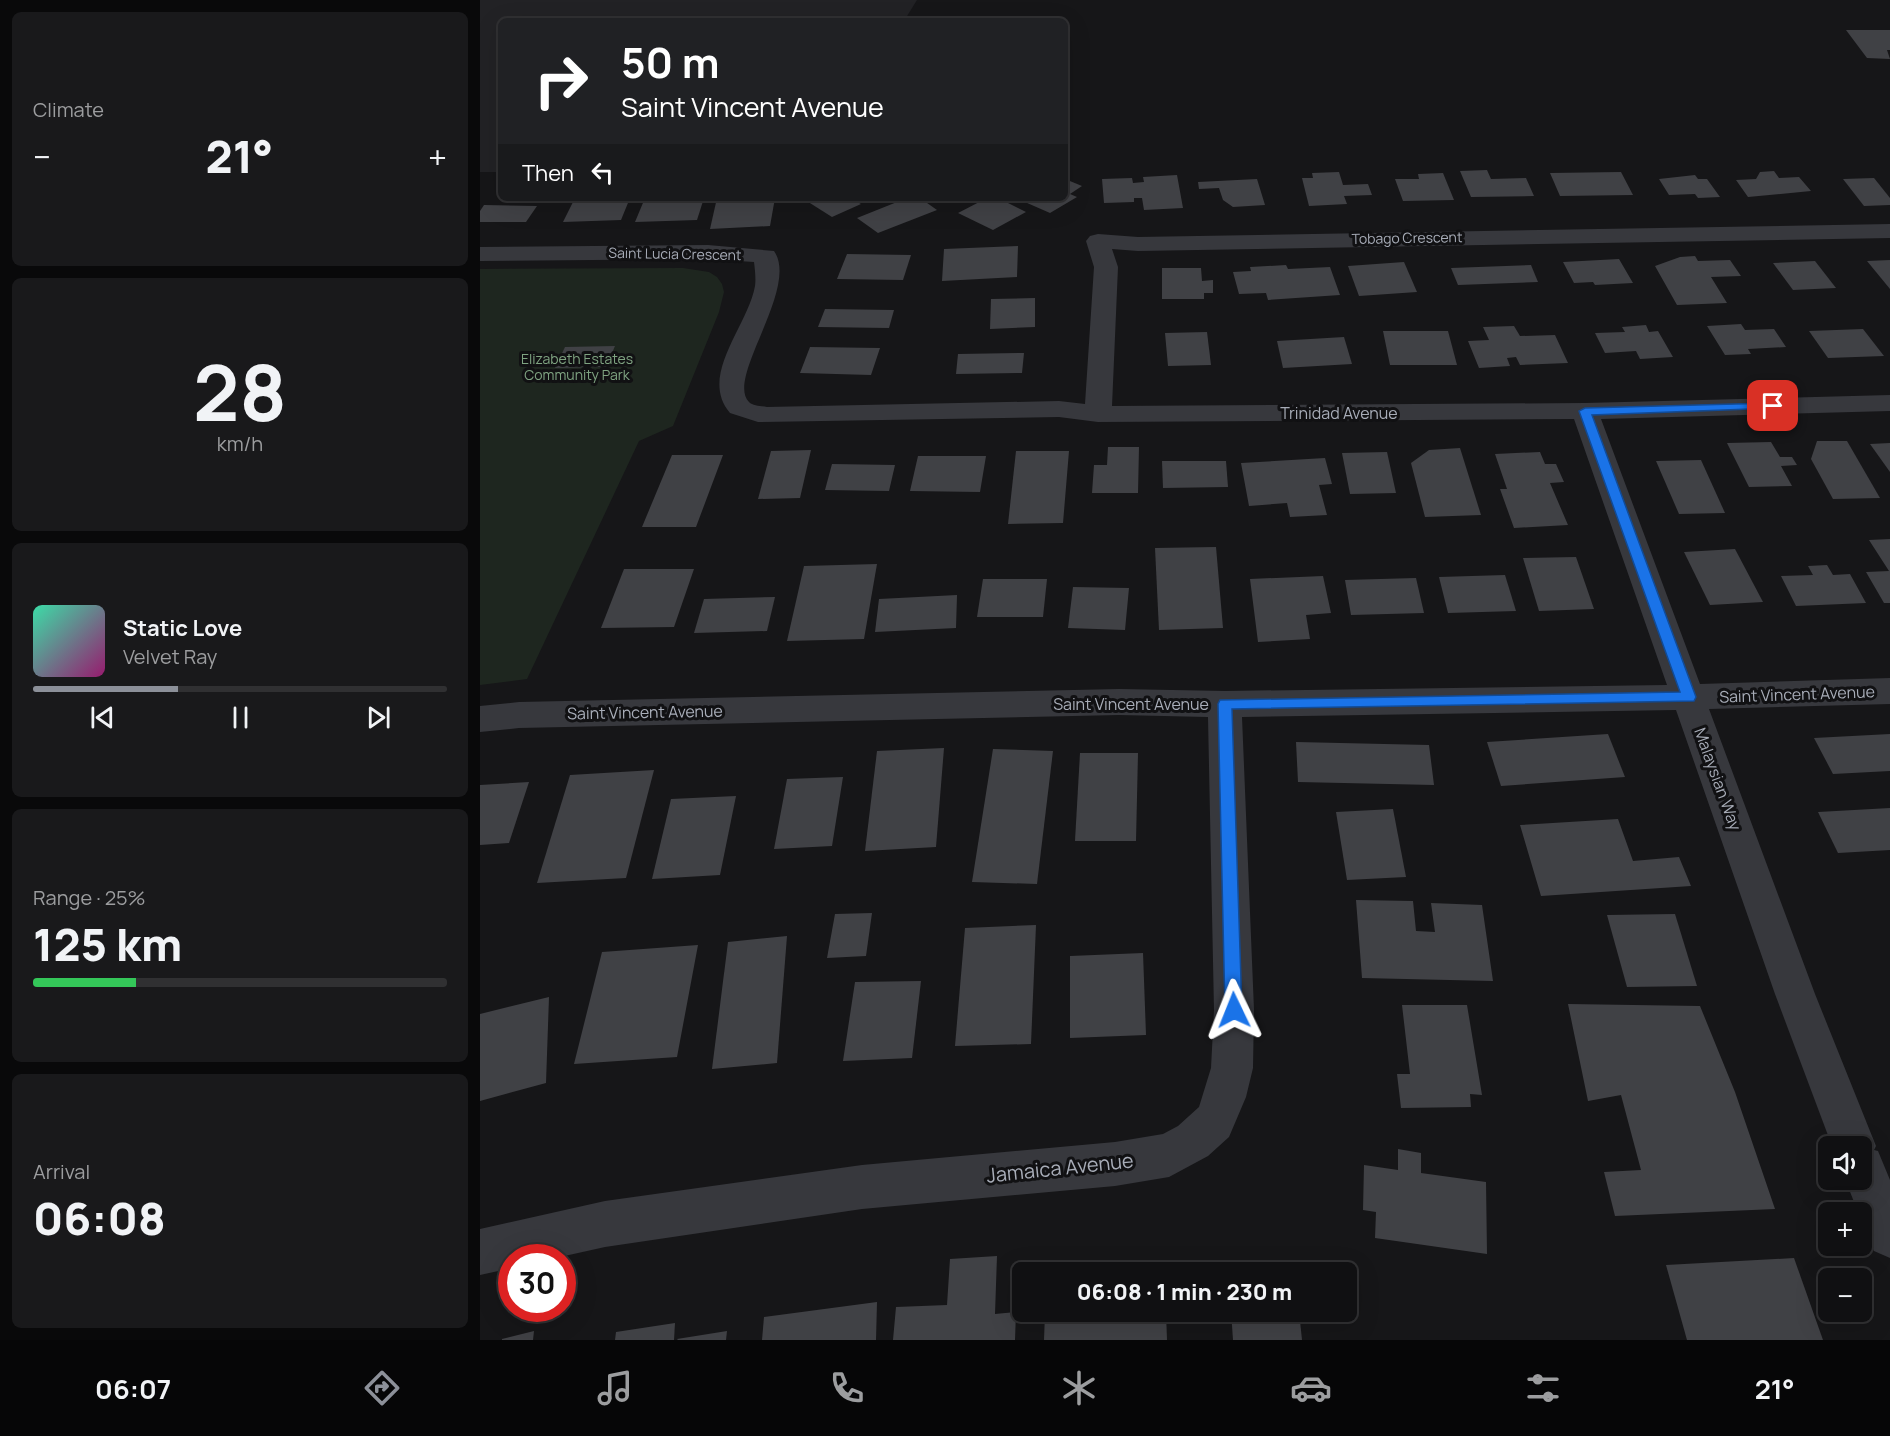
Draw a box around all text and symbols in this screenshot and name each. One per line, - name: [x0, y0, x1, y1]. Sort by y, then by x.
- text: 50 m: [621, 33, 719, 91]
- icon: right: [522, 42, 600, 120]
- text: Saint Vincent Avenue: [621, 88, 884, 125]
- text: Climate: [33, 96, 104, 123]
- text: 21°: [205, 125, 273, 187]
- text: −: [33, 134, 51, 179]
- text: +: [428, 134, 447, 179]
- icon: left: [586, 156, 619, 189]
- text: Then: [522, 158, 574, 188]
- street label: Tobago Crescent: [1351, 227, 1463, 248]
- street label: Saint Lucia Crescent: [608, 243, 742, 264]
- text: 28: [193, 338, 287, 444]
- park label: Elizabeth Estates Community Park: [521, 349, 633, 384]
- pin: [1747, 380, 1798, 431]
- icon: arrive: [1756, 389, 1789, 422]
- street label: Trinidad Avenue: [1280, 402, 1398, 424]
- text: km/h: [217, 430, 263, 457]
- text: Static Love: [123, 613, 242, 643]
- text: Velvet Ray: [123, 643, 217, 670]
- street label: Saint Vincent Avenue: [1719, 680, 1875, 708]
- street label: Saint Vincent Avenue: [1053, 693, 1209, 715]
- street label: Saint Vincent Avenue: [567, 700, 723, 724]
- icon: previous: [86, 701, 119, 734]
- icon: pause: [224, 701, 257, 734]
- icon: next: [362, 701, 395, 734]
- street label: Malaysian Way: [1689, 725, 1747, 834]
- text: Range · 25%: [33, 884, 146, 911]
- text: 125 km: [33, 913, 182, 975]
- position arrow: [1202, 978, 1266, 1042]
- map controls: [1818, 1136, 1872, 1322]
- button: sound: [1818, 1136, 1872, 1190]
- street label: Jamaica Avenue: [985, 1146, 1135, 1189]
- text: Arrival: [33, 1158, 90, 1185]
- text: 06:08: [33, 1187, 166, 1249]
- button: +: [1818, 1202, 1872, 1256]
- speed limit sign: 30: [498, 1244, 576, 1322]
- button: −: [1818, 1268, 1872, 1322]
- text: 06:08 · 1 min · 230 m: [1077, 1277, 1292, 1307]
- icon: directions: [361, 1367, 403, 1409]
- icon: music: [594, 1367, 636, 1409]
- icon: phone: [826, 1367, 868, 1409]
- icon: climate: [1058, 1367, 1100, 1409]
- icon: car: [1290, 1367, 1332, 1409]
- icon: filters: [1522, 1367, 1564, 1409]
- text: 06:07: [95, 1370, 171, 1407]
- text: 21°: [1755, 1370, 1795, 1407]

